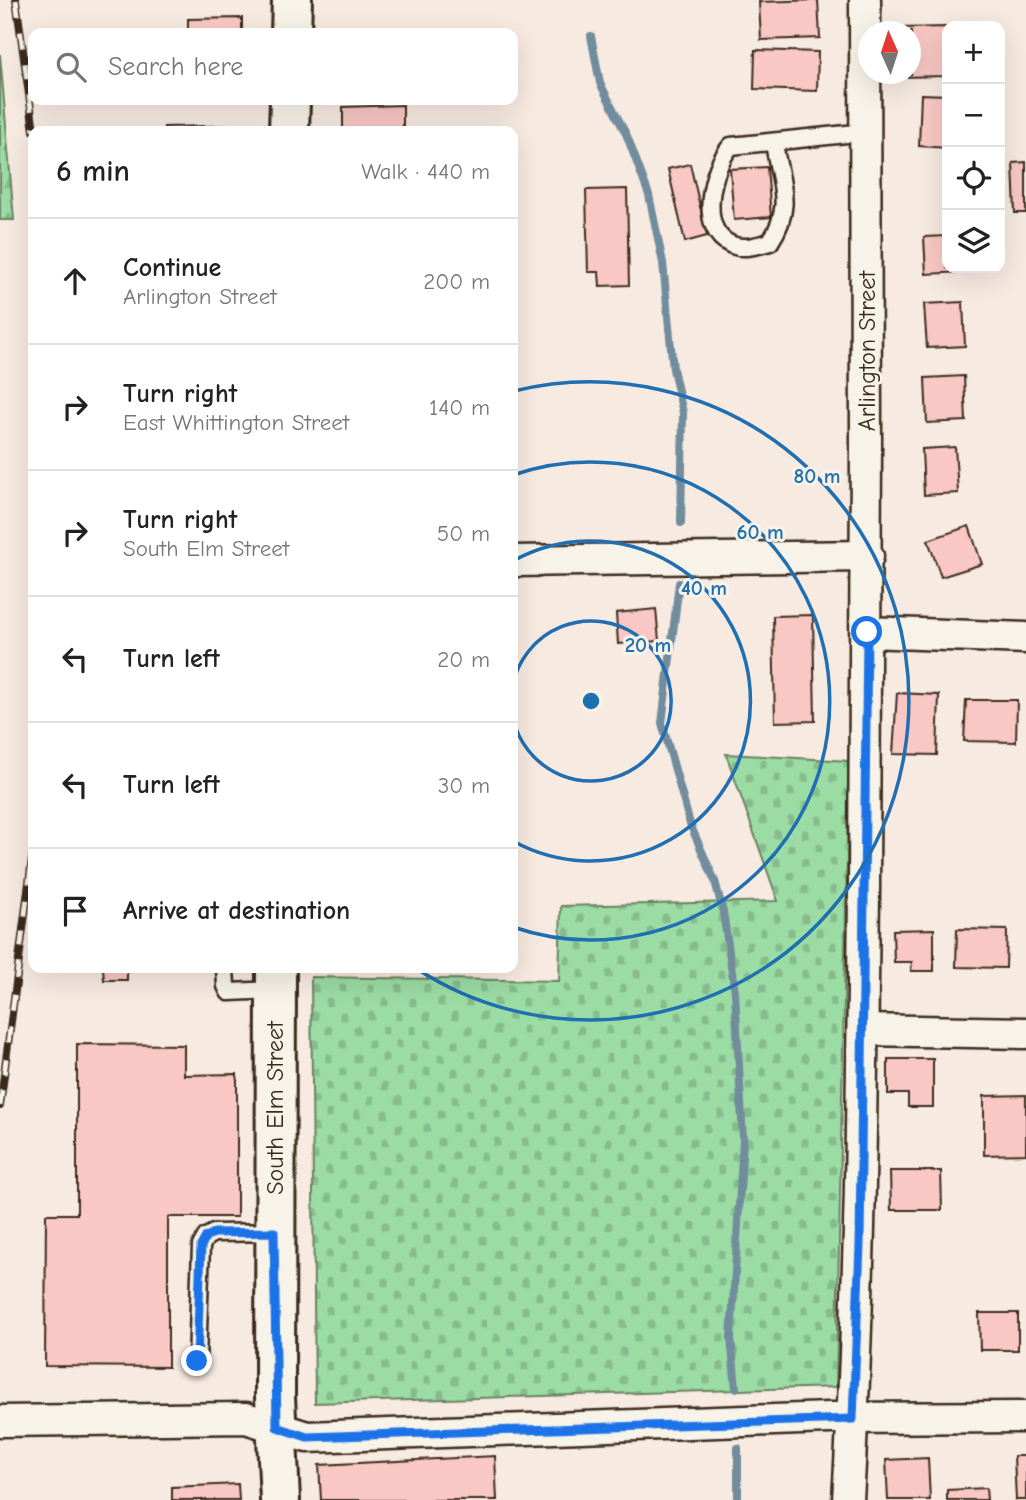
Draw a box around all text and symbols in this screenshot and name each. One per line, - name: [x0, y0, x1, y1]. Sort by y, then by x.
- north arrow: [858, 21, 921, 84]
- map controls: [942, 21, 1005, 273]
- button: +: [942, 21, 1005, 84]
- search box: [28, 28, 518, 105]
- icon: search: [52, 48, 90, 86]
- text: Search here: [108, 52, 243, 82]
- button: −: [942, 84, 1005, 147]
- button: locate: [942, 147, 1005, 210]
- text: 6 min: [56, 154, 130, 189]
- text: Walk · 440 m: [361, 158, 490, 185]
- button: layers: [942, 210, 1005, 273]
- text: Continue: [123, 253, 221, 283]
- icon: ahead: [56, 262, 94, 300]
- text: 200 m: [423, 268, 490, 295]
- street label: Arlington Street: [853, 270, 881, 431]
- text: Arlington Street: [123, 283, 277, 310]
- text: Turn right: [123, 379, 237, 409]
- icon: right: [56, 388, 94, 426]
- text: 140 m: [429, 394, 490, 421]
- text: East Whittington Street: [123, 409, 349, 436]
- text: 80 m: [794, 464, 840, 488]
- text: Turn right: [123, 505, 237, 535]
- icon: right: [56, 514, 94, 552]
- text: 50 m: [437, 520, 490, 547]
- text: 60 m: [736, 520, 784, 544]
- text: South Elm Street: [123, 535, 289, 562]
- text: 40 m: [681, 576, 727, 600]
- route start: [851, 616, 882, 647]
- text: 20 m: [625, 633, 671, 657]
- icon: left: [56, 640, 94, 678]
- text: Turn left: [123, 644, 220, 674]
- text: 20 m: [437, 646, 490, 673]
- centre of rings: [579, 689, 603, 713]
- icon: left: [56, 766, 94, 804]
- text: Turn left: [123, 770, 220, 800]
- text: 30 m: [438, 772, 490, 799]
- icon: arrive: [56, 892, 94, 930]
- text: Arrive at destination: [123, 896, 350, 926]
- street label: South Elm Street: [261, 1020, 289, 1195]
- route end: [181, 1345, 212, 1376]

